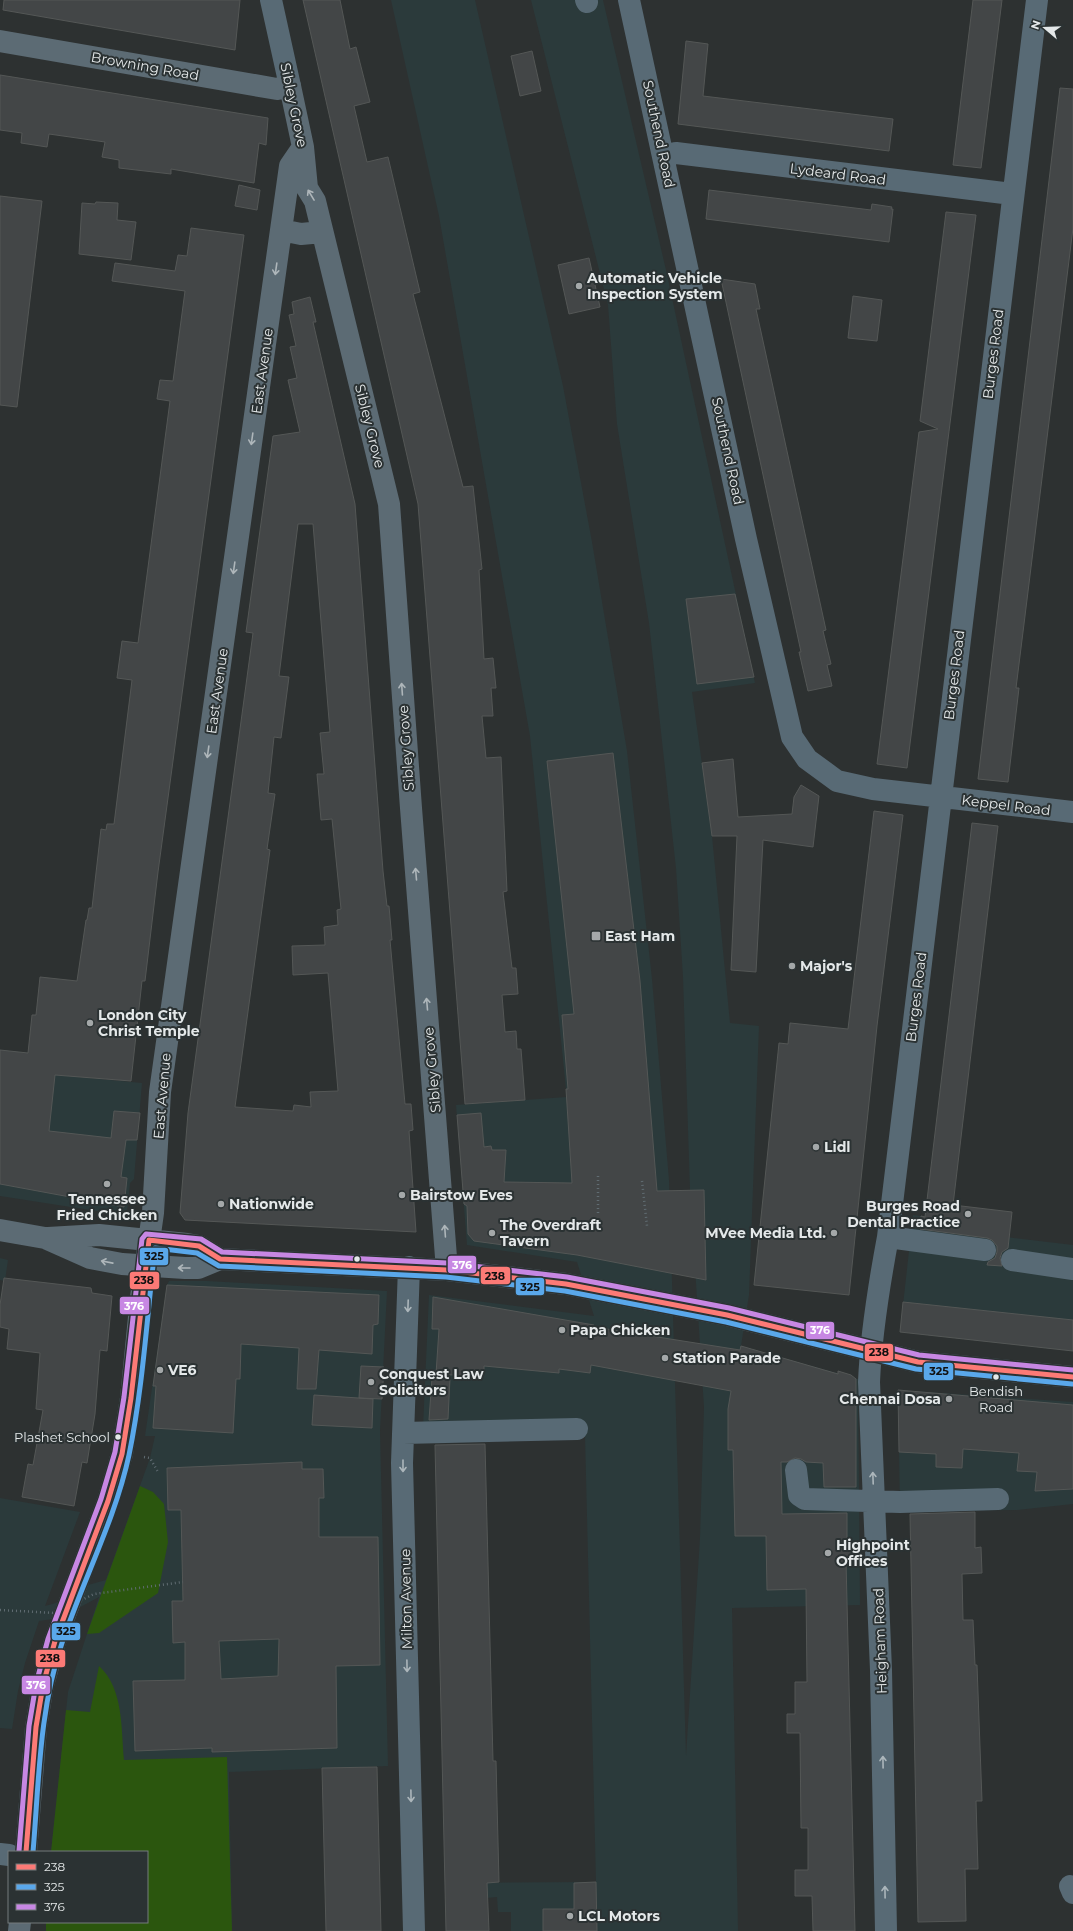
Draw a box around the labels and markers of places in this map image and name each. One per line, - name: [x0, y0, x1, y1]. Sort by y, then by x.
- place label: Automatic Vehicle Inspection System: [586, 269, 723, 303]
- marker: Automatic Vehicle Inspection System: [574, 281, 584, 291]
- place label: East Ham: [605, 927, 675, 945]
- marker: East Ham: [590, 930, 602, 942]
- place label: Major's: [800, 957, 853, 975]
- marker: Major's: [787, 961, 797, 971]
- place label: London City Christ Temple: [98, 1006, 200, 1040]
- marker: London City Christ Temple: [85, 1018, 95, 1028]
- place label: Lidl: [824, 1138, 851, 1156]
- marker: Lidl: [811, 1142, 821, 1152]
- marker: Tennessee Fried Chicken: [102, 1179, 112, 1189]
- place label: Bairstow Eves: [410, 1186, 513, 1204]
- place label: Tennessee Fried Chicken: [56, 1190, 158, 1224]
- marker: Bairstow Eves: [397, 1190, 407, 1200]
- place label: Nationwide: [229, 1195, 314, 1213]
- place label: Burges Road Dental Practice: [847, 1197, 960, 1231]
- marker: Nationwide: [216, 1199, 226, 1209]
- marker: Burges Road Dental Practice: [963, 1209, 973, 1219]
- place label: The Overdraft Tavern: [500, 1216, 601, 1250]
- place label: MVee Media Ltd.: [705, 1224, 826, 1242]
- marker: The Overdraft Tavern: [487, 1228, 497, 1238]
- marker: MVee Media Ltd.: [829, 1228, 839, 1238]
- unlabelled marker: [352, 1254, 362, 1264]
- place label: Papa Chicken: [570, 1321, 670, 1339]
- marker: Papa Chicken: [557, 1325, 567, 1335]
- place label: Station Parade: [673, 1349, 781, 1367]
- marker: Station Parade: [660, 1353, 670, 1363]
- place label: VE6: [167, 1361, 196, 1379]
- marker: VE6: [155, 1365, 165, 1375]
- place label: Conquest Law Solicitors: [379, 1365, 484, 1399]
- marker: Bendish Road: [991, 1372, 1001, 1382]
- marker: Conquest Law Solicitors: [366, 1377, 376, 1387]
- place label: Bendish Road: [969, 1383, 1023, 1415]
- place label: Chennai Dosa: [839, 1390, 941, 1408]
- marker: Chennai Dosa: [944, 1394, 954, 1404]
- place label: Plashet School: [14, 1429, 110, 1445]
- marker: Plashet School: [113, 1432, 123, 1442]
- place label: Highpoint Offices: [836, 1536, 910, 1570]
- marker: Highpoint Offices: [823, 1548, 833, 1558]
- place label: LCL Motors: [578, 1907, 660, 1925]
- marker: LCL Motors: [565, 1911, 575, 1921]

